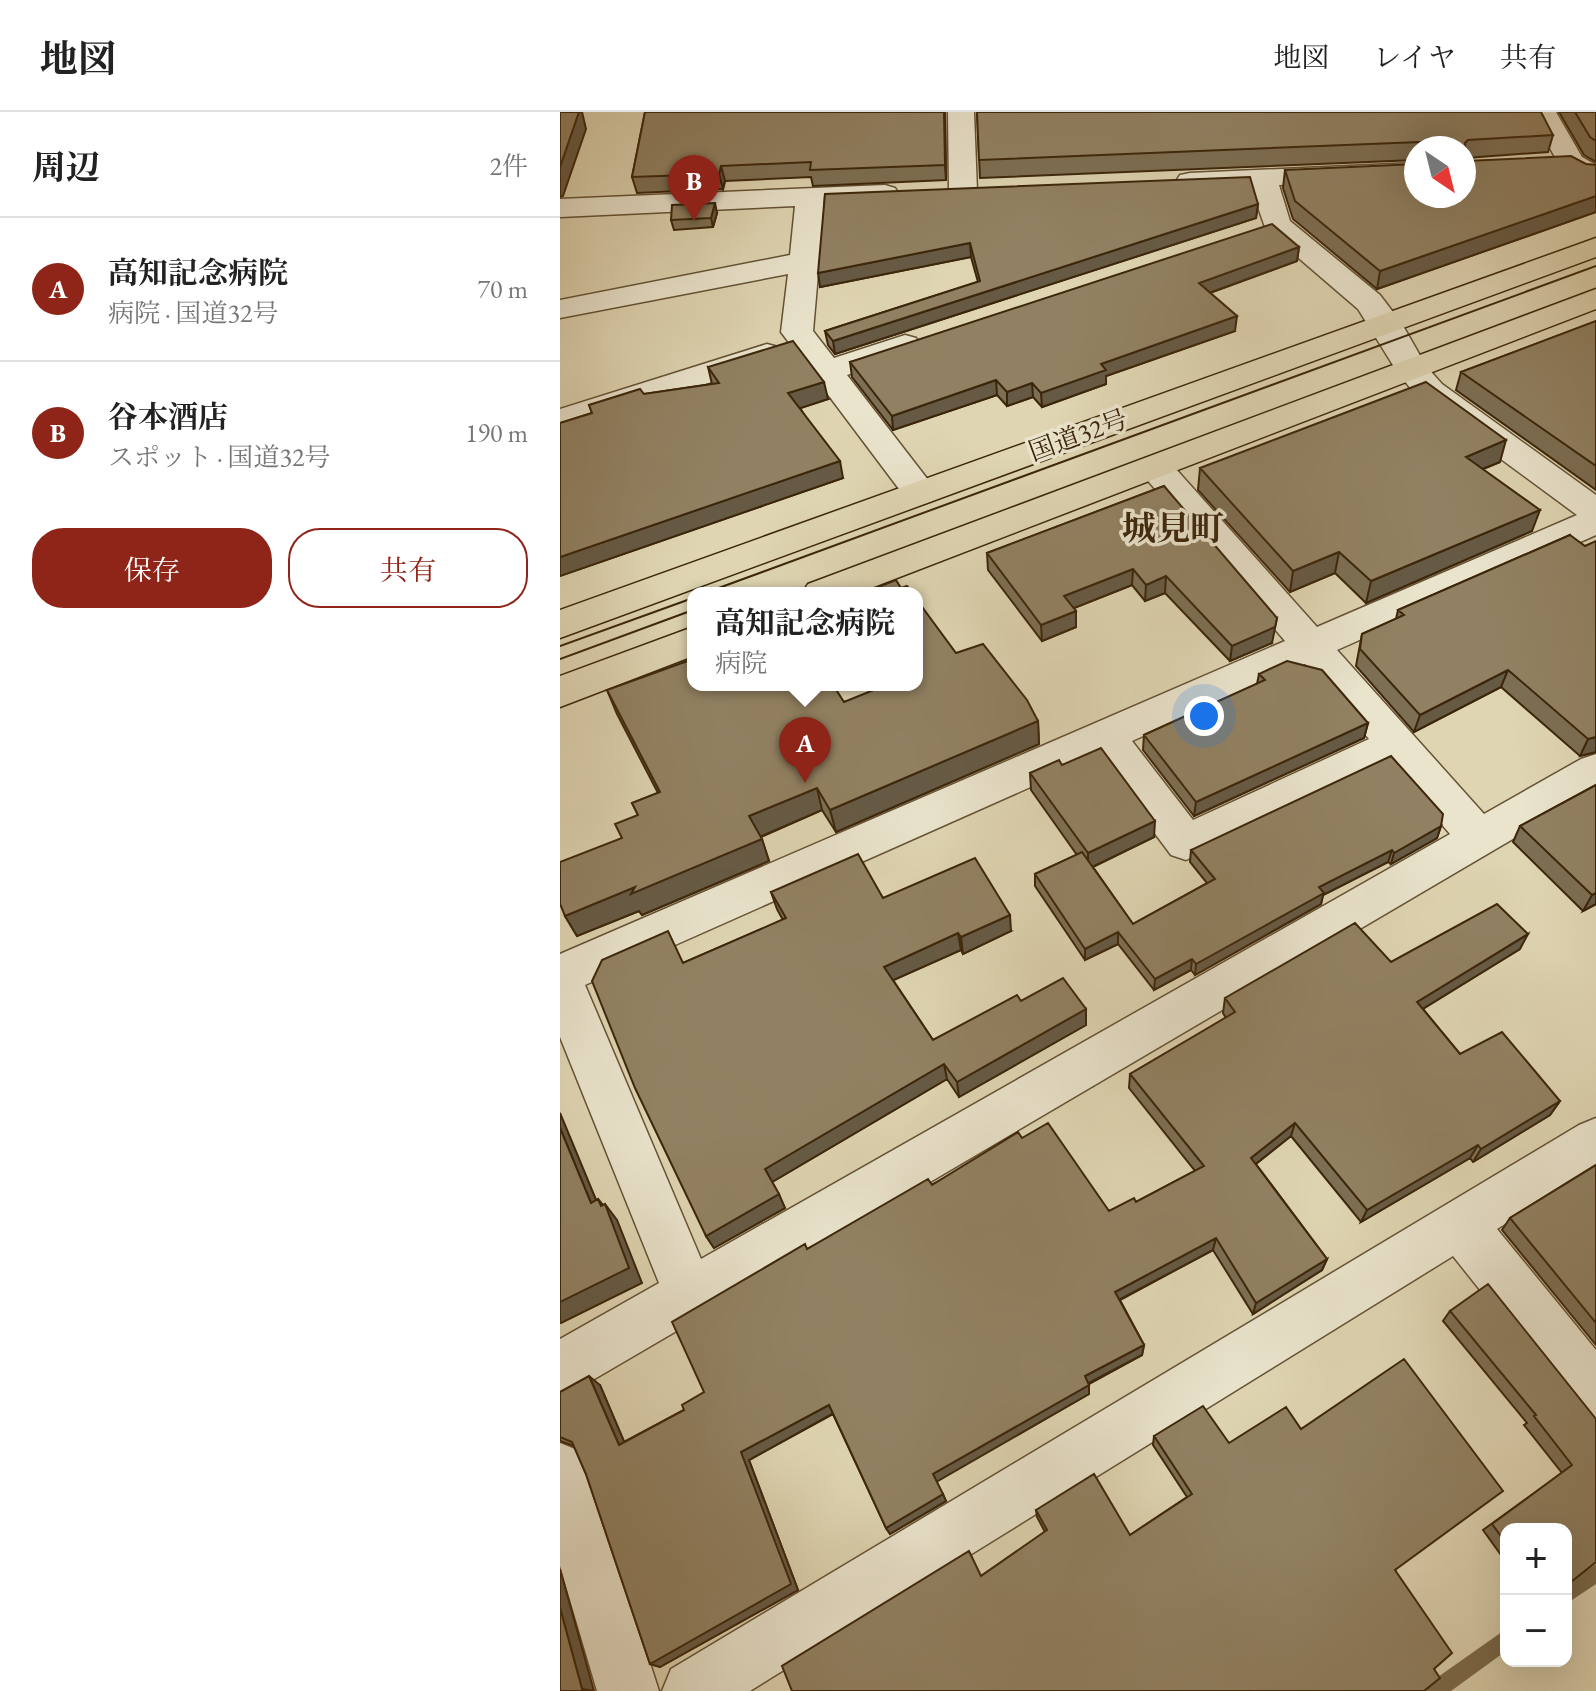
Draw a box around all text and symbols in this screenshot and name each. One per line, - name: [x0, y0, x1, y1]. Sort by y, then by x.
- text: 地図: [40, 34, 116, 83]
- text: 地図: [1273, 39, 1329, 75]
- text: レイヤ: [1373, 39, 1456, 75]
- text: 共有: [1500, 39, 1556, 75]
- north arrow: [1404, 136, 1476, 208]
- text: 周辺: [32, 145, 100, 189]
- text: 2件: [490, 149, 528, 183]
- pin: B: [668, 155, 720, 221]
- text: 高知記念病院: [108, 253, 288, 292]
- text: A: [49, 272, 67, 306]
- text: 70 m: [478, 272, 528, 306]
- text: 病院 · 国道32号: [108, 296, 279, 330]
- text: 谷本酒店: [108, 397, 228, 436]
- street label: 国道32号: [1024, 401, 1132, 469]
- text: B: [50, 416, 66, 450]
- text: 190 m: [465, 416, 528, 450]
- text: スポット · 国道32号: [108, 440, 331, 474]
- district label: 城見町: [1122, 506, 1224, 550]
- button: 保存: [32, 528, 272, 608]
- button: 共有: [288, 528, 528, 608]
- popup: [687, 587, 923, 691]
- text: 高知記念病院: [715, 603, 895, 642]
- text: 病院: [715, 646, 767, 680]
- your location: [1184, 696, 1224, 736]
- pin: A: [779, 717, 831, 783]
- map controls: [1500, 1523, 1572, 1667]
- button: +: [1500, 1523, 1572, 1595]
- button: −: [1500, 1595, 1572, 1667]

